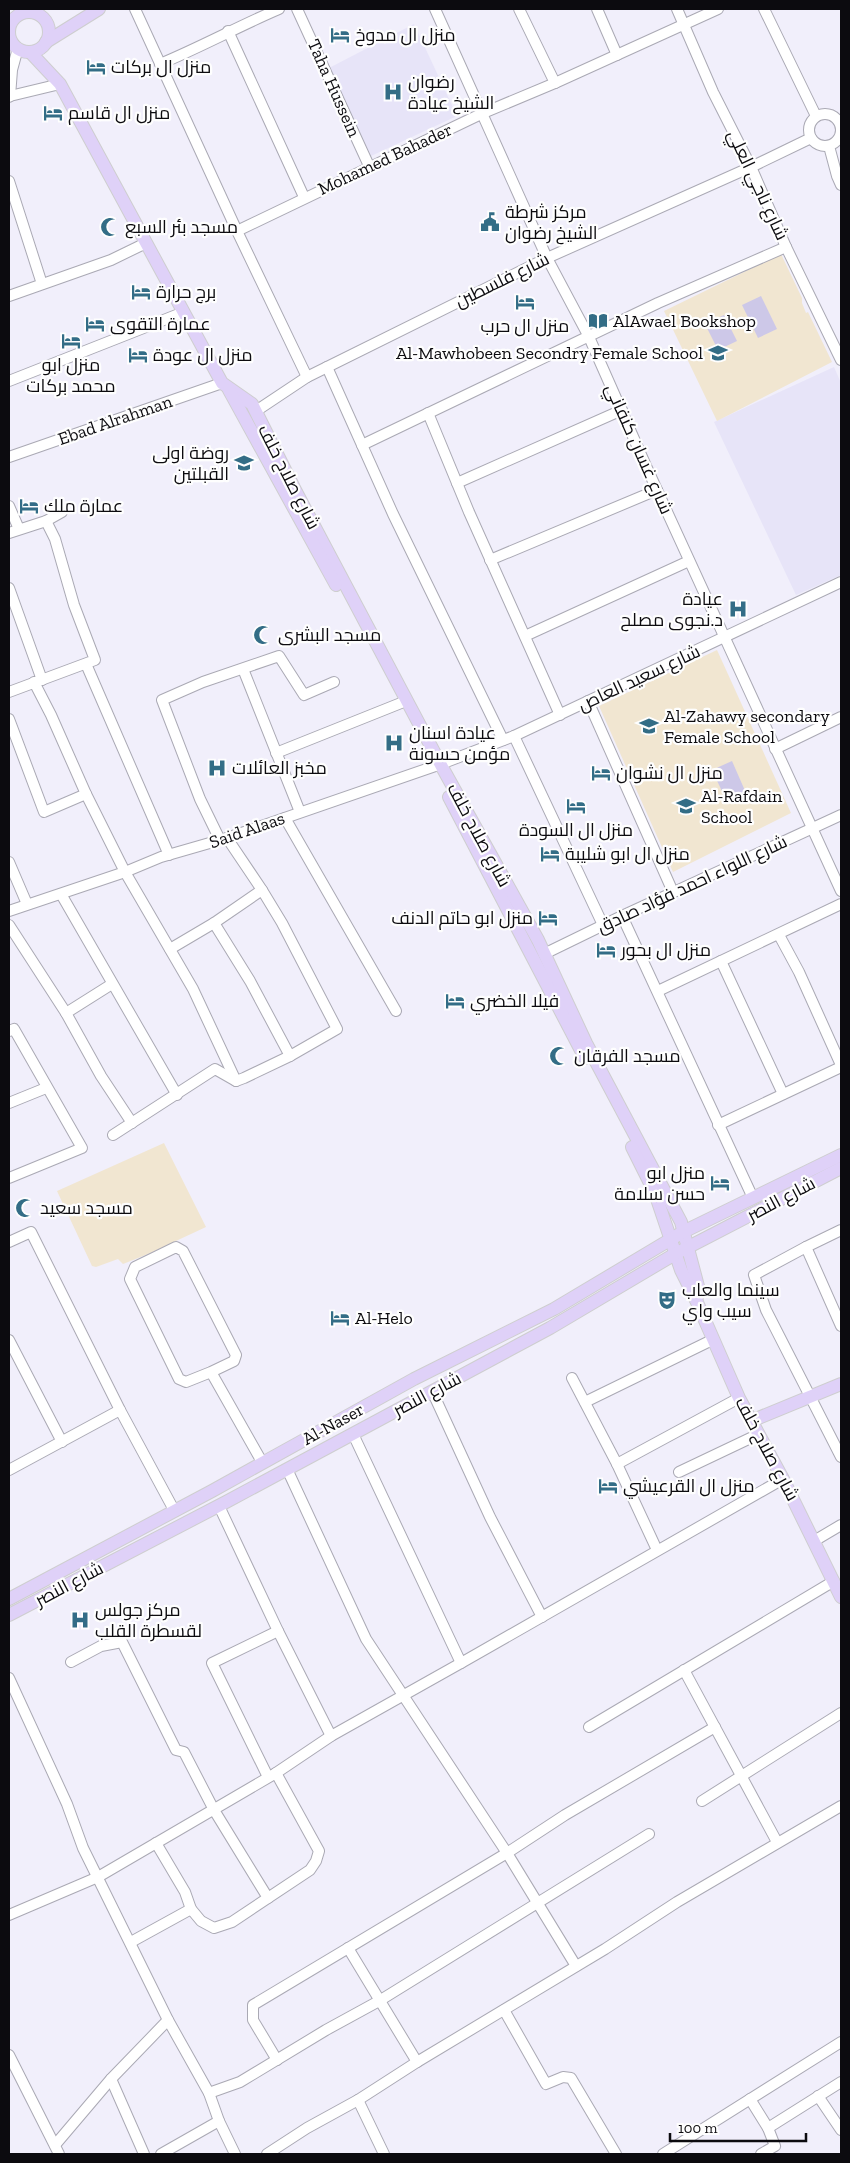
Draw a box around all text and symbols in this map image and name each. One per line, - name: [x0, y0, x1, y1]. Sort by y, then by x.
- hotel icon: منزل ال مدوخ: [329, 24, 351, 46]
- place label: منزل ال مدوخ: [355, 24, 456, 47]
- street label: Taha Hussein: [303, 36, 366, 141]
- hotel icon: منزل ال بركات: [85, 56, 107, 78]
- place label: منزل ال بركات: [111, 56, 211, 78]
- place label: رضوان الشيخ عيادة: [408, 71, 494, 115]
- hospital icon: رضوان الشيخ عيادة: [382, 81, 404, 103]
- hotel icon: منزل ال قاسم: [42, 102, 64, 124]
- place label: منزل ال قاسم: [68, 102, 170, 125]
- street label: Mohamed Bahader: [314, 118, 456, 200]
- street label: شارع ناجي العلي: [720, 126, 793, 245]
- place label: مركز شرطة الشيخ رضوان: [505, 201, 598, 245]
- public building icon: مركز شرطة الشيخ رضوان: [479, 211, 501, 233]
- mosque icon: مسجد بئر السبع: [99, 216, 121, 238]
- place label: مسجد بئر السبع: [125, 216, 238, 239]
- street label: شارع فلسطين: [451, 248, 553, 313]
- hotel icon: برج حرارة: [130, 281, 152, 303]
- place label: برج حرارة: [156, 281, 216, 304]
- hotel icon: منزل ال حرب: [514, 291, 536, 313]
- library icon: AlAwael Bookshop: [587, 310, 609, 332]
- place label: AlAwael Bookshop: [613, 310, 756, 332]
- hotel icon: عمارة التقوى: [84, 313, 106, 335]
- place label: عمارة التقوى: [110, 313, 211, 335]
- place label: منزل ال حرب: [481, 315, 569, 337]
- hotel icon: منزل ابو محمد بركات: [60, 330, 82, 352]
- place label: Al-Mawhobeen Secondry Female School: [396, 342, 703, 364]
- school or university icon: Al-Mawhobeen Secondry Female School: [707, 342, 729, 364]
- hotel icon: منزل ال عودة: [127, 344, 149, 366]
- place label: منزل ال عودة: [153, 344, 253, 366]
- place label: منزل ابو محمد بركات: [26, 354, 116, 397]
- street label: شارع غسان كنفاني: [598, 380, 678, 519]
- street label: Ebad Alrahman: [55, 390, 176, 450]
- street label: شارع صلاح خلف: [252, 421, 325, 534]
- place label: روضة اولى القبلتين: [152, 442, 229, 485]
- school or university icon: روضة اولى القبلتين: [233, 452, 255, 474]
- hotel icon: عمارة ملك: [18, 495, 40, 517]
- place label: عمارة ملك: [44, 495, 123, 517]
- place label: عيادة د.نجوى مصلح: [620, 588, 723, 632]
- hospital icon: عيادة د.نجوى مصلح: [727, 598, 749, 620]
- mosque icon: مسجد البشرى: [252, 624, 274, 646]
- place label: مسجد البشرى: [278, 624, 381, 646]
- street label: شارع سعيد العاص: [574, 640, 704, 717]
- place label: Al-Zahawy secondary Female School: [664, 705, 831, 748]
- school or university icon: Al-Zahawy secondary Female School: [638, 715, 660, 737]
- place label: عيادة اسنان مؤمن حسونة: [409, 722, 510, 765]
- hospital icon: عيادة اسنان مؤمن حسونة: [383, 732, 405, 754]
- hospital icon: مخبز العائلات: [206, 757, 228, 779]
- place label: مخبز العائلات: [232, 757, 327, 779]
- hotel icon: منزل ال نشوان: [590, 762, 612, 784]
- place label: منزل ال نشوان: [616, 762, 723, 784]
- street label: شارع صلاح خلف: [441, 779, 516, 891]
- place label: Al-Rafdain School: [701, 785, 783, 828]
- hotel icon: منزل ال السودة: [565, 795, 587, 817]
- school or university icon: Al-Rafdain School: [675, 795, 697, 817]
- street label: Said Alaas: [206, 807, 288, 853]
- place label: منزل ال السودة: [519, 819, 633, 841]
- street label: شارع اللواء احمد فؤاد صادق: [593, 830, 791, 939]
- hotel icon: منزل ال ابو شليبة: [539, 843, 561, 865]
- place label: منزل ال ابو شليبة: [565, 843, 690, 865]
- place label: منزل ابو حاتم الدنف: [391, 907, 533, 930]
- hotel icon: منزل ابو حاتم الدنف: [537, 907, 559, 929]
- hotel icon: منزل ال بحور: [595, 939, 617, 961]
- place label: منزل ال بحور: [620, 939, 711, 961]
- hotel icon: فيلا الخضري: [444, 990, 466, 1012]
- place label: فيلا الخضري: [470, 990, 559, 1015]
- mosque icon: مسجد الفرقان: [548, 1045, 570, 1067]
- place label: مسجد الفرقان: [574, 1045, 681, 1067]
- place label: منزل ابو حسن سلامة: [614, 1162, 705, 1205]
- hotel icon: منزل ابو حسن سلامة: [709, 1172, 731, 1194]
- street label: شارع النصر: [742, 1172, 819, 1227]
- mosque icon: مسجد سعيد: [14, 1197, 36, 1219]
- place label: مسجد سعيد: [40, 1197, 133, 1219]
- place label: سينما والعاب سيب واي: [682, 1279, 780, 1325]
- theatre icon: سينما والعاب سيب واي: [656, 1289, 678, 1311]
- hotel icon: Al-Helo: [329, 1307, 351, 1329]
- place label: Al-Helo: [355, 1307, 413, 1329]
- street label: شارع النصر: [388, 1367, 465, 1422]
- street label: شارع صلاح خلف: [729, 1393, 804, 1505]
- street label: Al-Naser: [298, 1398, 368, 1450]
- hotel icon: منزل ال القرعيشي: [597, 1475, 619, 1497]
- place label: منزل ال القرعيشي: [623, 1475, 755, 1499]
- street label: شارع النصر: [30, 1557, 107, 1612]
- place label: مركز جولس لقسطرة القلب: [95, 1599, 202, 1642]
- hospital icon: مركز جولس لقسطرة القلب: [69, 1609, 91, 1631]
- scale bar: [670, 2110, 806, 2142]
- text: 100 m: [678, 2119, 717, 2137]

